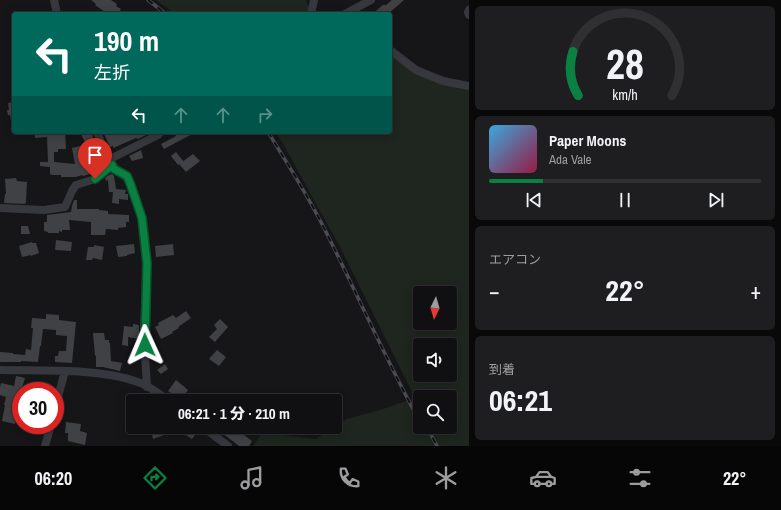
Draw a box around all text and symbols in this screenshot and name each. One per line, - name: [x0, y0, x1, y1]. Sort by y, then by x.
- text: 190 m: [94, 22, 159, 60]
- icon: left: [28, 28, 80, 80]
- text: 28: [606, 36, 644, 92]
- text: 左折: [94, 60, 130, 85]
- text: km/h: [612, 85, 638, 104]
- icon: left: [128, 104, 150, 126]
- icon: ahead: [170, 104, 192, 126]
- icon: ahead: [212, 104, 234, 126]
- icon: right: [254, 104, 276, 126]
- text: Paper Moons: [549, 130, 626, 151]
- pin: [78, 138, 112, 179]
- icon: arrive: [84, 144, 106, 166]
- text: Ada Vale: [549, 151, 591, 168]
- icon: previous: [523, 189, 545, 211]
- icon: pause: [614, 189, 636, 211]
- icon: next: [705, 189, 727, 211]
- text: エアコン: [489, 251, 541, 268]
- text: 22°: [605, 270, 645, 310]
- text: −: [489, 276, 500, 306]
- text: +: [750, 276, 761, 306]
- north arrow: [413, 286, 457, 330]
- map controls: [413, 286, 457, 434]
- position arrow: [124, 324, 166, 366]
- button: sound: [413, 338, 457, 382]
- text: 到着: [489, 361, 515, 378]
- text: 06:21: [489, 380, 552, 420]
- speed limit sign: 30: [12, 382, 64, 434]
- button: search: [413, 390, 457, 434]
- text: 06:21 · 1 分 · 210 m: [178, 403, 290, 424]
- icon: directions: [141, 464, 169, 492]
- icon: music: [238, 464, 266, 492]
- icon: phone: [335, 464, 363, 492]
- icon: climate: [432, 464, 460, 492]
- icon: car: [529, 464, 557, 492]
- icon: filters: [626, 464, 654, 492]
- text: 06:20: [34, 466, 72, 491]
- text: 22°: [723, 466, 747, 491]

